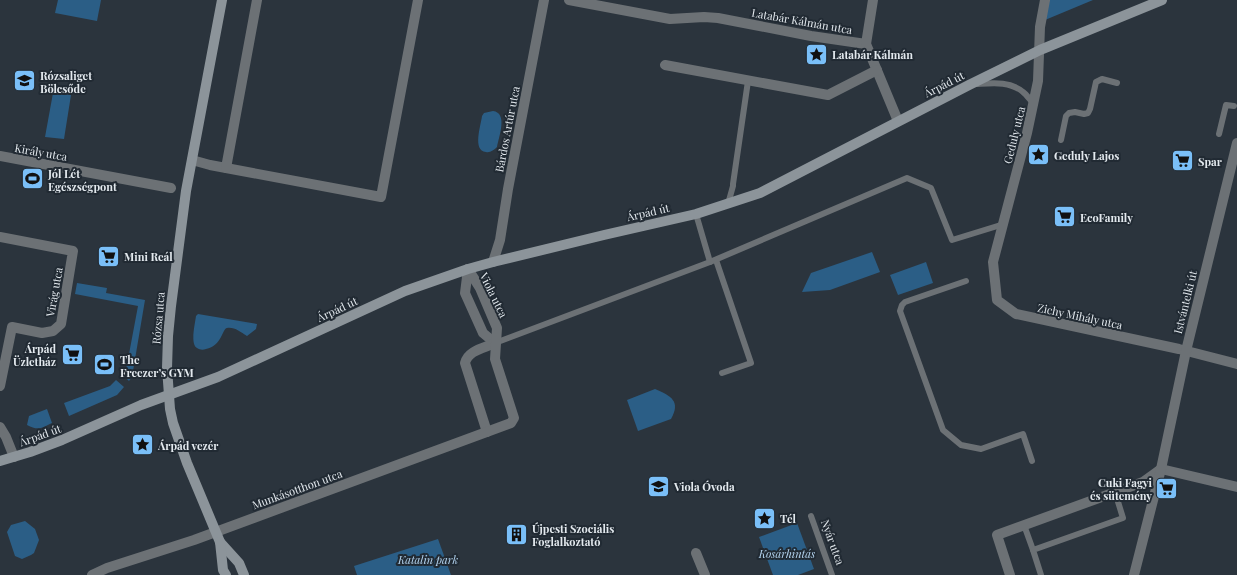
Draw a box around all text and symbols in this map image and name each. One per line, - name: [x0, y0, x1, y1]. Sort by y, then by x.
- street label: Latabár Kálmán utca: [751, 5, 854, 37]
- place icon: Latabár Kálmán: [803, 41, 829, 67]
- place label: Latabár Kálmán: [832, 47, 913, 62]
- street label: Árpád út: [920, 67, 967, 101]
- school or university icon: Rózsaliget Bölcsőde: [11, 68, 37, 94]
- place label: Rózsaliget Bölcsőde: [40, 68, 92, 96]
- street label: Bárdos Artúr utca: [491, 84, 523, 173]
- street label: Geduly utca: [1000, 104, 1028, 165]
- street label: Király utca: [14, 140, 69, 164]
- place icon: Geduly Lajos: [1025, 142, 1051, 168]
- place label: Geduly Lajos: [1054, 148, 1119, 163]
- supermarket icon: Spar: [1170, 148, 1196, 174]
- place label: Spar: [1198, 154, 1223, 169]
- sports icon: Jól Lét Egészségpont: [20, 166, 46, 192]
- place label: Jól Lét Egészségpont: [47, 166, 117, 194]
- street label: Árpád út: [624, 200, 671, 224]
- supermarket icon: EcoFamily: [1052, 204, 1078, 230]
- place label: EcoFamily: [1080, 210, 1133, 225]
- supermarket icon: Mini Reál: [96, 243, 122, 269]
- place label: Mini Reál: [124, 249, 173, 264]
- street label: Virág utca: [42, 266, 66, 319]
- street label: Viola utca: [476, 269, 512, 320]
- street label: Istvántelki út: [1170, 269, 1200, 335]
- street label: Rózsa utca: [148, 291, 168, 345]
- street label: Árpád út: [313, 293, 360, 325]
- street label: Zichy Mihály utca: [1036, 300, 1124, 332]
- place label: Árpád Üzletház: [13, 341, 56, 369]
- supermarket icon: Árpád Üzletház: [59, 341, 85, 367]
- sports icon: The Freezer’s GYM: [91, 352, 117, 378]
- place label: The Freezer’s GYM: [120, 352, 194, 380]
- street label: Árpád út: [16, 421, 63, 450]
- place icon: Árpád vezér: [130, 432, 156, 458]
- place label: Árpád vezér: [157, 438, 219, 453]
- street label: Munkásotthon utca: [250, 466, 345, 512]
- school or university icon: Viola Óvoda: [645, 473, 671, 499]
- place label: Cuki Fagyi és sütemény: [1090, 475, 1153, 503]
- supermarket icon: Cuki Fagyi és sütemény: [1154, 475, 1180, 501]
- place label: Viola Óvoda: [673, 479, 735, 494]
- place icon: Tél: [751, 505, 777, 531]
- place label: Tél: [780, 511, 796, 526]
- street label: Nyár utca: [818, 517, 848, 567]
- building icon: Újpesti Szociális Foglalkoztató: [504, 521, 530, 547]
- place label: Újpesti Szociális Foglalkoztató: [532, 521, 614, 549]
- park label: Kosárhintás: [758, 546, 816, 561]
- park label: Katalin park: [397, 552, 458, 567]

